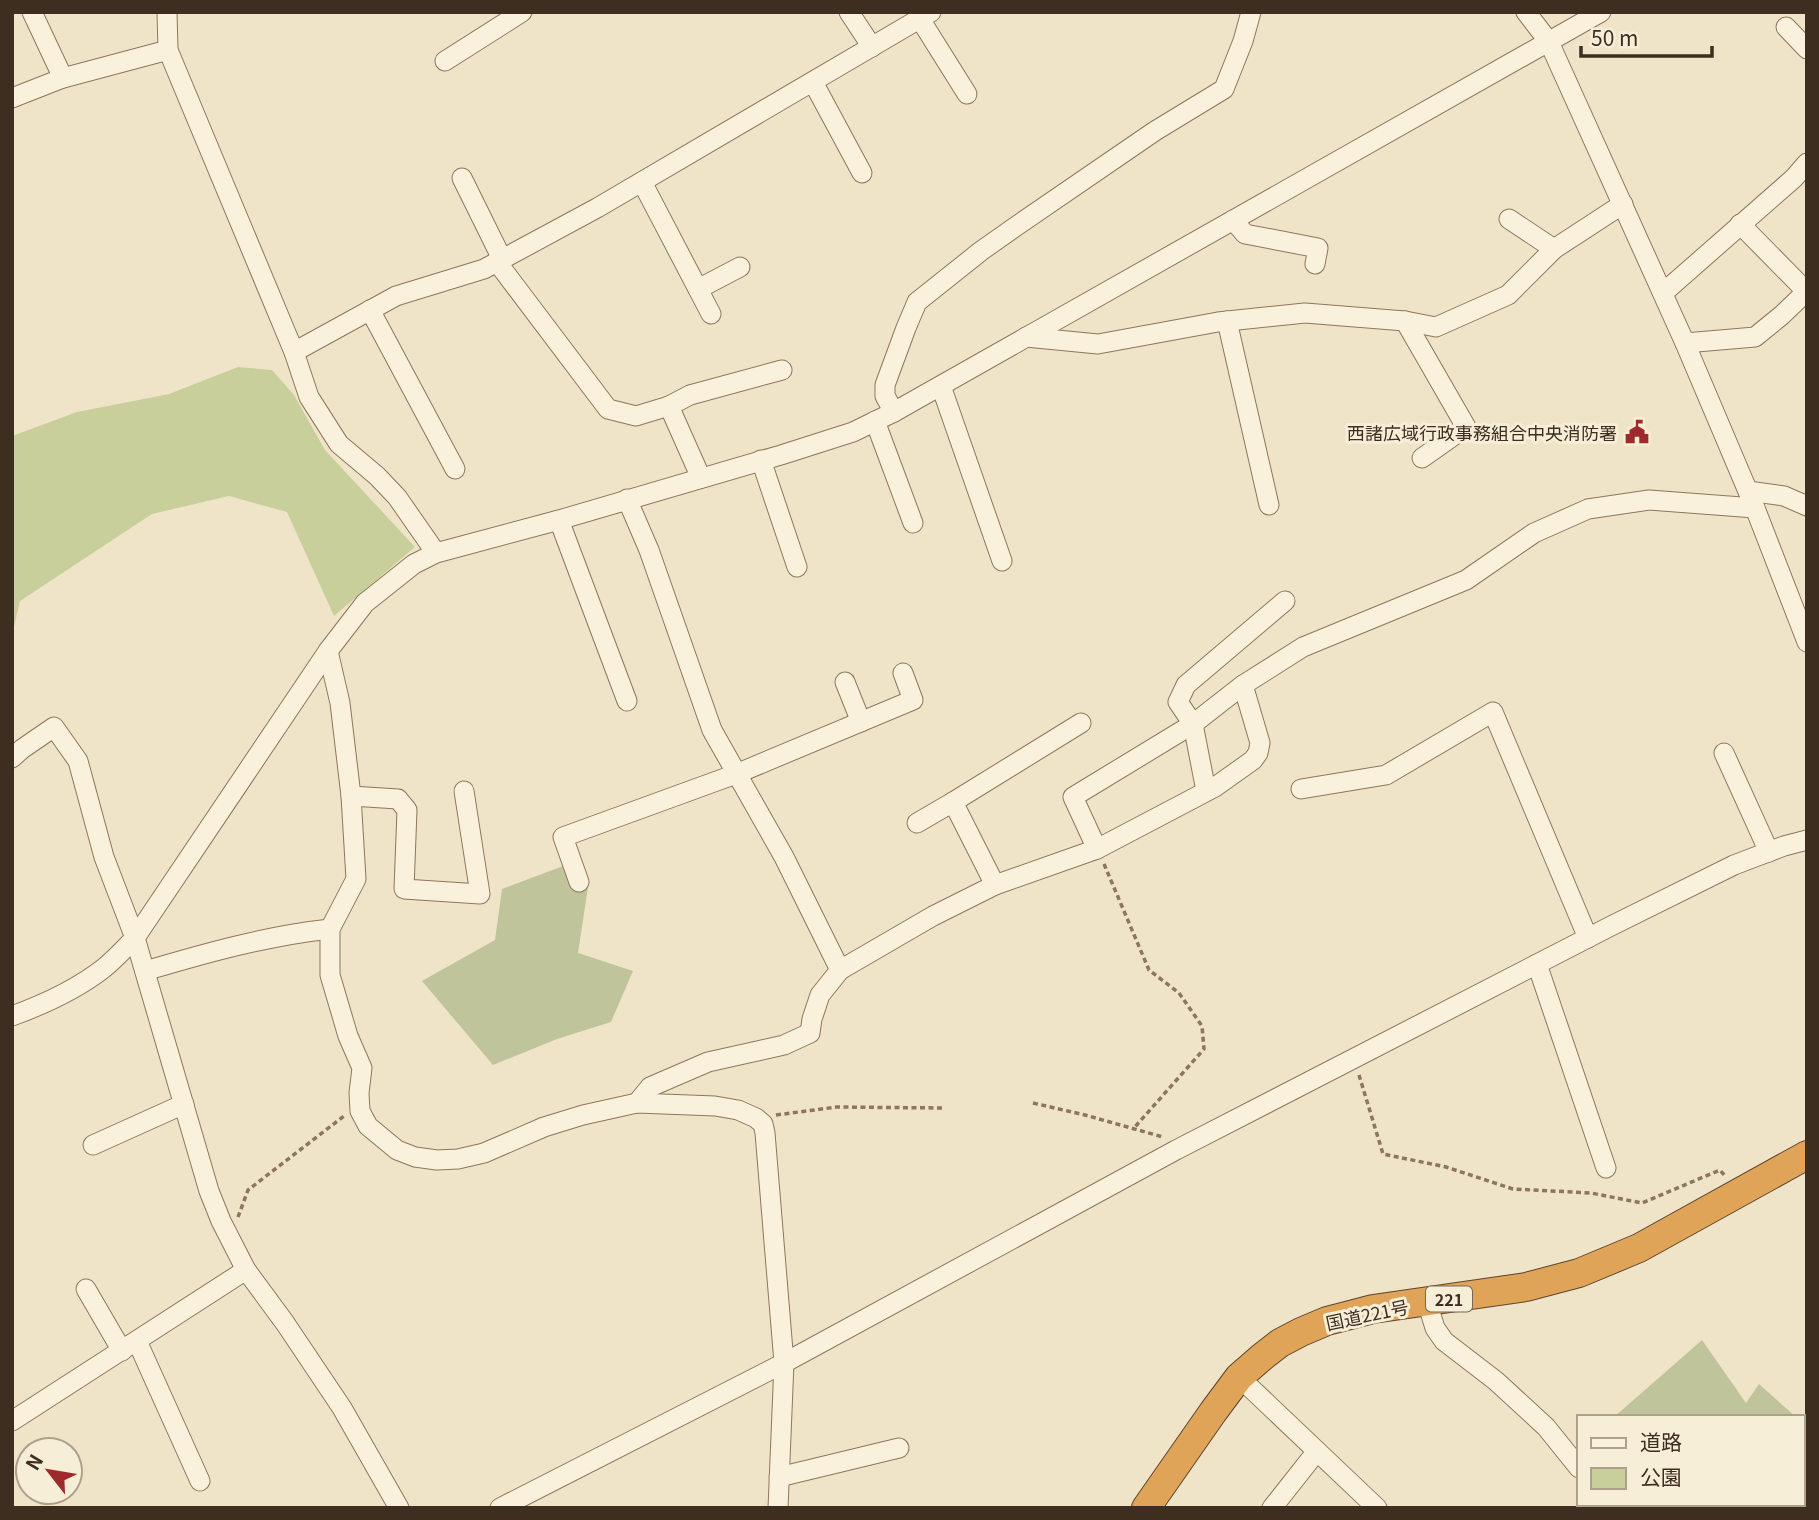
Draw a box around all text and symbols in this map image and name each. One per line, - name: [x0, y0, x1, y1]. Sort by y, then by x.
- scale bar: [1581, 14, 1712, 58]
- text: 50 m: [1591, 22, 1638, 52]
- public building icon: 西諸広域行政事務組合中央消防署: [1623, 418, 1651, 446]
- place label: 西諸広域行政事務組合中央消防署: [1347, 419, 1617, 445]
- road number: 221: [1426, 1287, 1472, 1312]
- street label: 国道221号: [1323, 1293, 1411, 1335]
- legend: [1577, 1415, 1805, 1506]
- text: 道路: [1640, 1426, 1682, 1456]
- north arrow: [14, 1436, 84, 1506]
- text: N: [18, 1448, 48, 1475]
- text: 公園: [1640, 1461, 1682, 1491]

